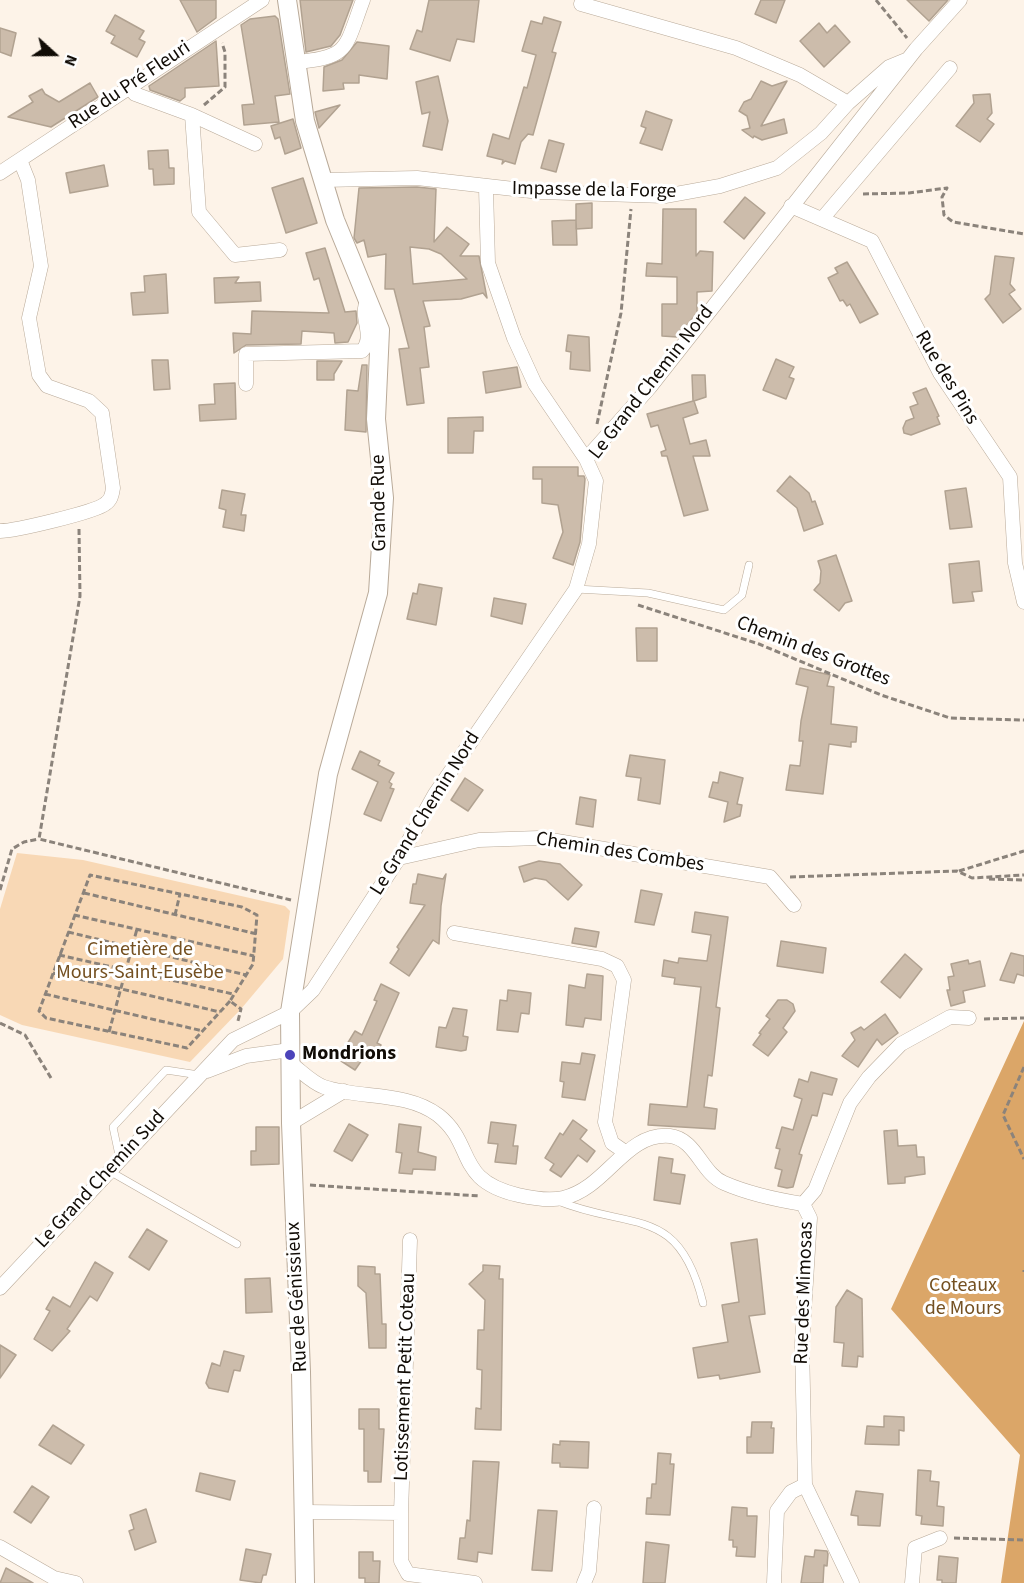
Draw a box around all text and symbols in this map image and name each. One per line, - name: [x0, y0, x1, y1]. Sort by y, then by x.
- north arrow: [24, 24, 84, 84]
- street label: Rue du Pré Fleuri: [65, 36, 195, 136]
- text: N: [59, 52, 83, 69]
- street label: Impasse de la Forge: [512, 178, 676, 204]
- street label: Le Grand Chemin Nord: [584, 301, 720, 465]
- street label: Rue des Pins: [909, 327, 983, 429]
- street label: Grande Rue: [367, 454, 393, 552]
- street label: Chemin des Grottes: [733, 612, 893, 692]
- street label: Le Grand Chemin Nord: [366, 728, 486, 900]
- street label: Chemin des Combes: [534, 828, 706, 878]
- park label: Cimetière de Mours-Saint-Eusèbe: [56, 939, 224, 986]
- place label: Mondrions: [302, 1043, 396, 1067]
- marker: Mondrions: [283, 1048, 297, 1062]
- street label: Le Grand Chemin Sud: [31, 1106, 171, 1254]
- street label: Rue de Génissieux: [282, 1221, 314, 1373]
- street label: Rue des Mimosas: [791, 1221, 819, 1365]
- street label: Lotissement Petit Coteau: [390, 1272, 422, 1482]
- park label: Coteaux de Mours: [925, 1275, 1001, 1322]

